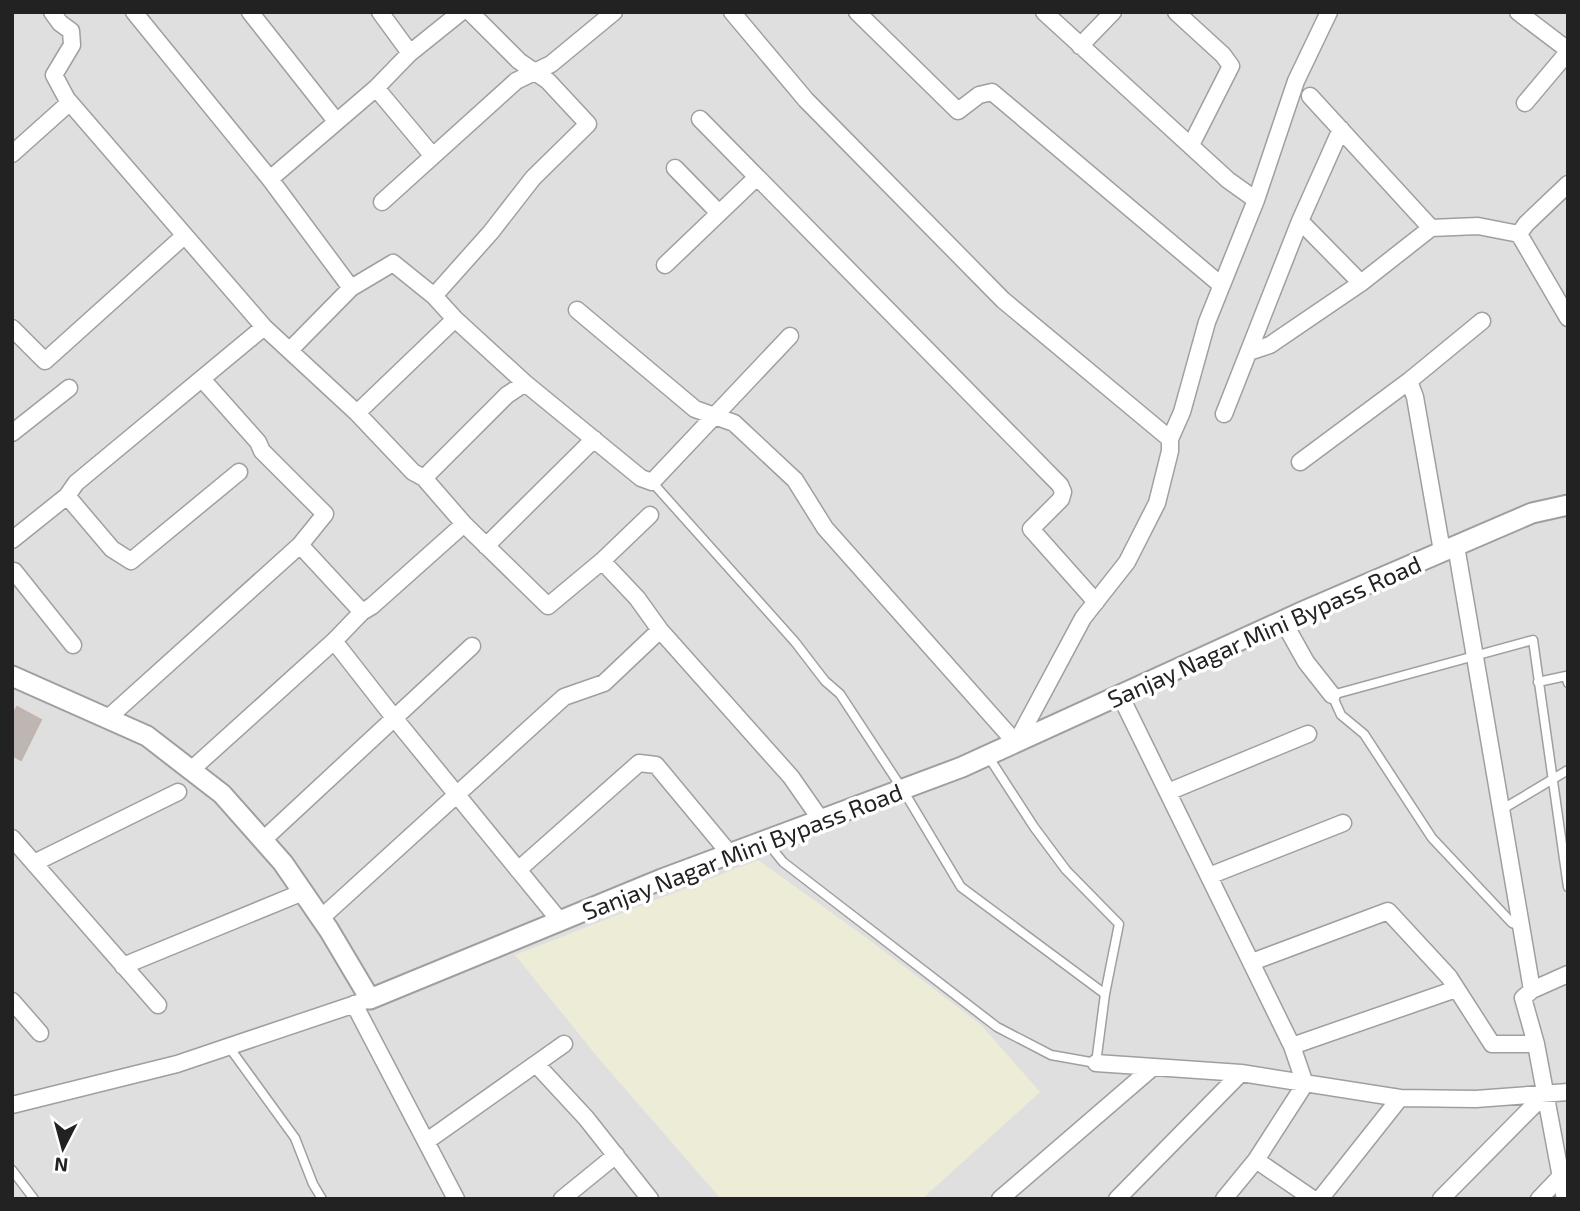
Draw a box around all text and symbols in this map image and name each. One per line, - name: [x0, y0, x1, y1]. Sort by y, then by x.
- street label: Sanjay Nagar Mini Bypass Road: [1103, 549, 1425, 713]
- street label: Sanjay Nagar Mini Bypass Road: [578, 776, 906, 926]
- north arrow: [28, 1113, 98, 1183]
- text: N: [53, 1153, 69, 1178]

